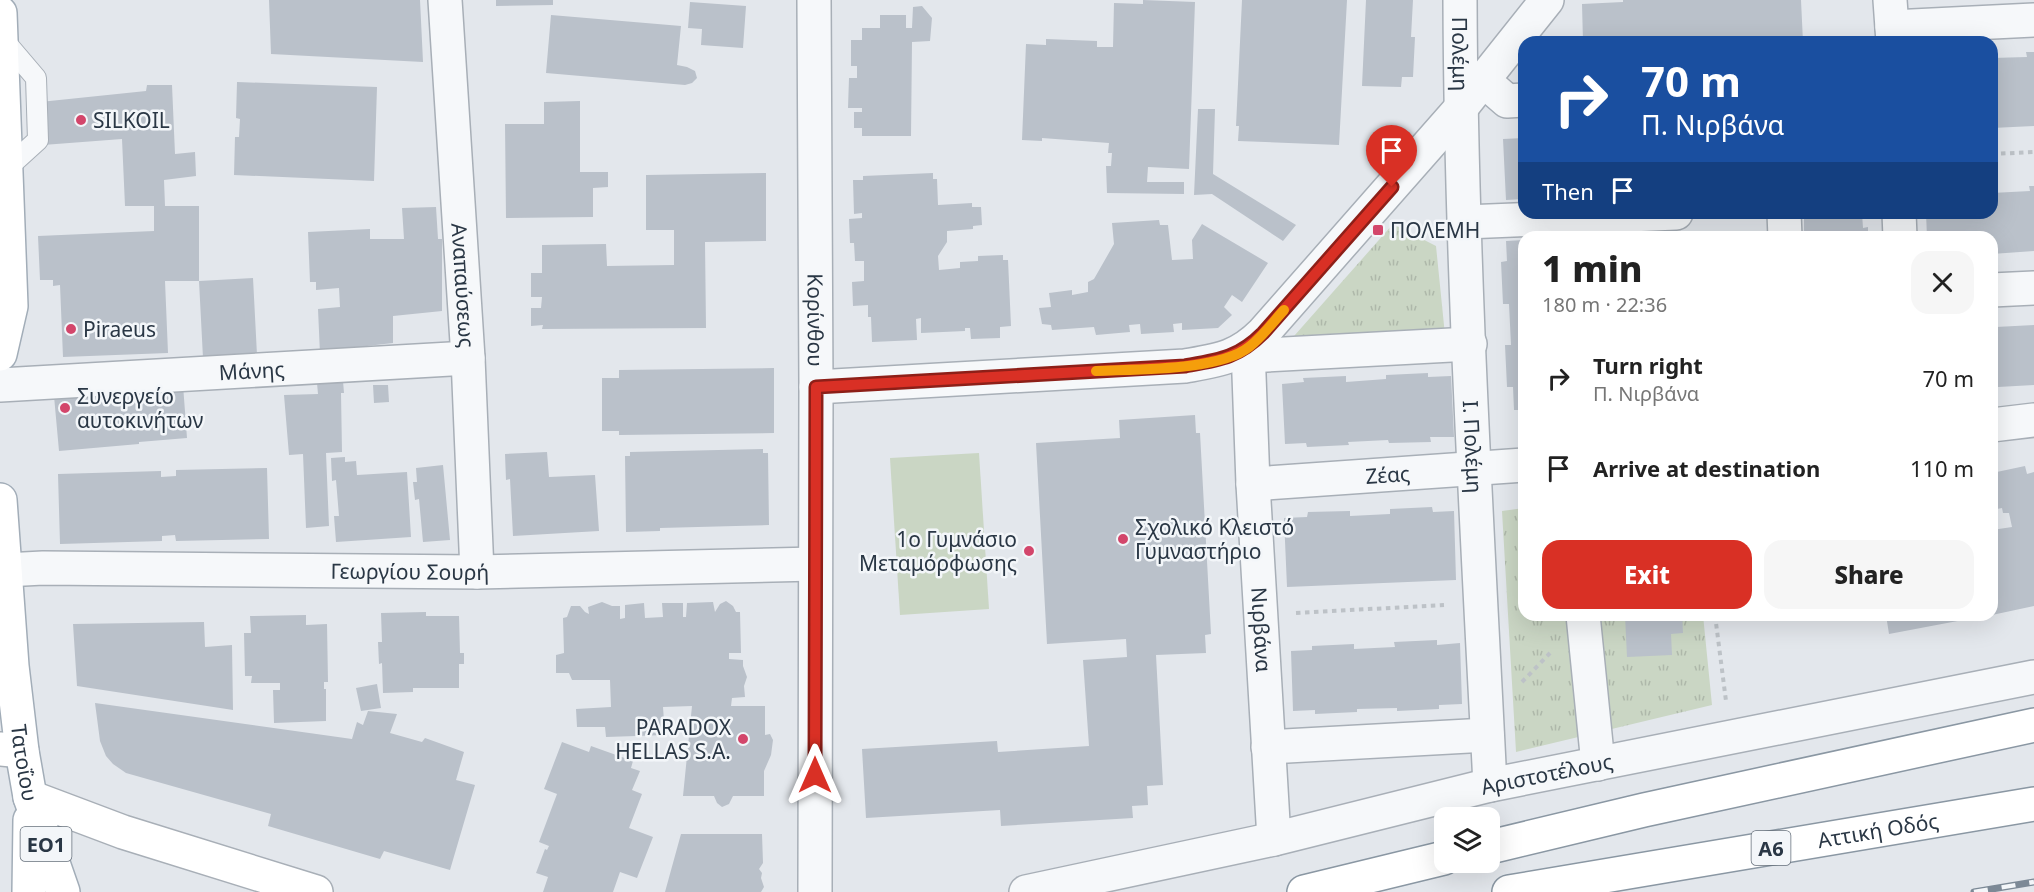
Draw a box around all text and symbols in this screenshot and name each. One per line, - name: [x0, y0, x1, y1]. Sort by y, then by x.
- street label: Πολέμη: [1446, 17, 1475, 91]
- text: 70 m: [1641, 52, 1741, 109]
- icon: right: [1542, 60, 1620, 138]
- place label: SILKOIL: [93, 106, 170, 134]
- text: Π. Νιρβάνα: [1641, 106, 1784, 143]
- marker: SILKOIL: [74, 113, 88, 127]
- pin: [1366, 125, 1417, 187]
- icon: arrive: [1375, 134, 1408, 167]
- icon: arrive: [1606, 174, 1639, 207]
- text: Then: [1542, 176, 1594, 206]
- place label: ΠΟΛΕΜΗ: [1390, 216, 1480, 244]
- street label: Αναπαύσεως: [445, 222, 481, 349]
- marker: ΠΟΛΕΜΗ: [1371, 223, 1385, 237]
- text: 1 min: [1542, 244, 1643, 293]
- button: close: [1911, 251, 1974, 314]
- street label: Κορίνθου: [801, 273, 830, 367]
- text: 180 m · 22:36: [1542, 291, 1667, 318]
- place label: Piraeus: [83, 315, 156, 343]
- marker: Piraeus: [64, 322, 78, 336]
- text: Turn right: [1593, 350, 1703, 380]
- street label: Μάνης: [218, 355, 285, 386]
- icon: right: [1542, 362, 1575, 395]
- text: 70 m: [1923, 363, 1974, 393]
- text: Π. Νιρβάνα: [1593, 380, 1699, 407]
- place label: Συνεργείο αυτοκινήτων: [77, 382, 203, 434]
- street label: Ι. Πολέμη: [1457, 400, 1489, 494]
- marker: Συνεργείο αυτοκινήτων: [58, 401, 72, 415]
- icon: arrive: [1542, 452, 1575, 485]
- text: Arrive at destination: [1593, 453, 1820, 483]
- text: 110 m: [1910, 453, 1974, 483]
- street label: Ζέας: [1364, 459, 1411, 490]
- place label: Σχολικό Κλειστό Γυμναστήριο: [1135, 513, 1294, 565]
- place label: 1ο Γυμνάσιο Μεταμόρφωσης: [859, 525, 1017, 577]
- marker: Σχολικό Κλειστό Γυμναστήριο: [1116, 532, 1130, 546]
- button: Exit: [1542, 540, 1752, 609]
- button: Share: [1764, 540, 1974, 609]
- marker: 1ο Γυμνάσιο Μεταμόρφωσης: [1022, 544, 1036, 558]
- street label: Γεωργίου Σουρή: [331, 557, 490, 586]
- street label: Νιρβάνα: [1245, 586, 1278, 673]
- place label: PARADOX HELLAS S.A.: [615, 713, 732, 765]
- street label: Τατοΐου: [5, 723, 44, 803]
- marker: PARADOX HELLAS S.A.: [736, 732, 750, 746]
- position arrow: [783, 743, 847, 807]
- street label: Αριστοτέλους: [1478, 747, 1615, 801]
- street label: Αττική Οδός: [1815, 806, 1940, 854]
- map controls: [1434, 807, 1500, 873]
- button: layers: [1434, 807, 1500, 873]
- road number: ΕΟ1: [20, 827, 72, 861]
- road number: Α6: [1752, 831, 1790, 865]

